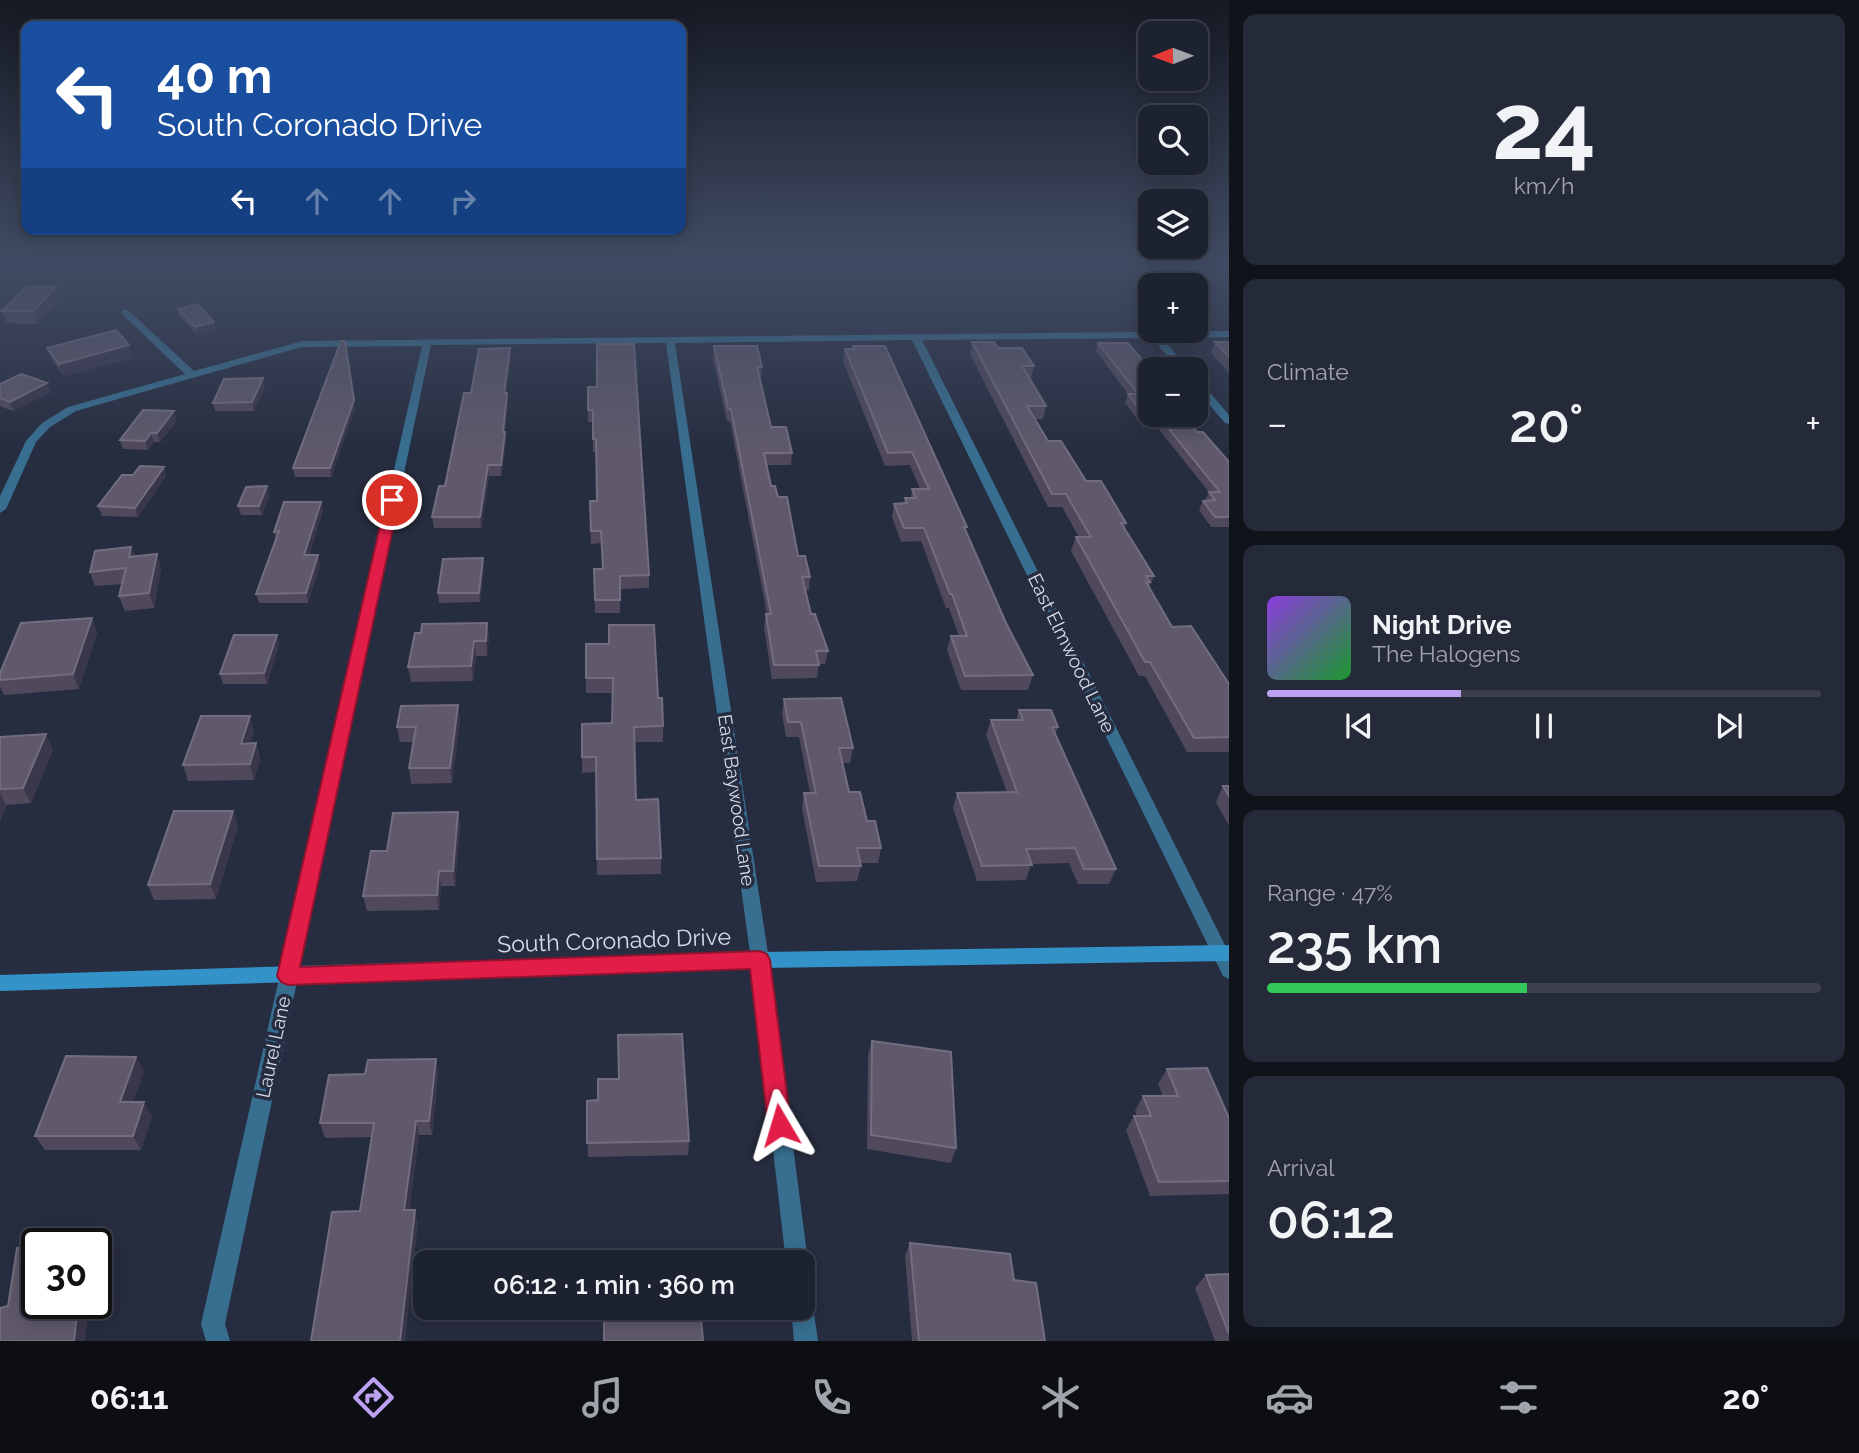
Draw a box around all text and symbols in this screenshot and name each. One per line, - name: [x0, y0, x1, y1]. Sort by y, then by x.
- north arrow: [1138, 21, 1208, 91]
- map controls: [1138, 21, 1208, 427]
- text: 40 m: [157, 47, 272, 104]
- icon: left: [42, 49, 133, 140]
- text: 24: [1492, 73, 1596, 180]
- button: search: [1138, 105, 1208, 175]
- text: South Coronado Drive: [157, 106, 482, 143]
- text: km/h: [1514, 172, 1574, 199]
- icon: left: [225, 182, 263, 220]
- icon: ahead: [298, 182, 336, 220]
- icon: ahead: [371, 182, 409, 220]
- icon: right: [444, 182, 482, 220]
- button: layers: [1138, 189, 1208, 259]
- button: +: [1138, 273, 1208, 343]
- button: −: [1138, 357, 1208, 427]
- text: Climate: [1267, 358, 1349, 385]
- text: 20°: [1509, 393, 1583, 454]
- text: −: [1267, 401, 1287, 446]
- text: +: [1805, 401, 1821, 446]
- pin: [362, 470, 422, 530]
- icon: arrive: [373, 481, 411, 519]
- street label: East Elmwood Lane: [1024, 570, 1120, 736]
- text: Night Drive: [1372, 610, 1511, 640]
- text: The Halogens: [1372, 640, 1520, 667]
- icon: previous: [1340, 707, 1378, 745]
- icon: pause: [1525, 707, 1563, 745]
- icon: next: [1710, 707, 1748, 745]
- street label: East Baywood Lane: [714, 713, 760, 887]
- text: Range · 47%: [1267, 879, 1393, 906]
- text: 235 km: [1267, 914, 1442, 975]
- street label: South Coronado Drive: [497, 922, 731, 958]
- street label: Laurel Lane: [251, 994, 295, 1100]
- position arrow: [743, 1088, 817, 1162]
- text: Arrival: [1267, 1154, 1334, 1181]
- text: 06:12: [1267, 1189, 1395, 1250]
- speed limit sign: 30: [21, 1228, 112, 1319]
- text: 06:12 · 1 min · 360 m: [493, 1270, 735, 1300]
- icon: directions: [349, 1373, 398, 1422]
- icon: music: [578, 1373, 627, 1422]
- icon: phone: [807, 1373, 856, 1422]
- icon: climate: [1036, 1373, 1085, 1422]
- icon: car: [1265, 1373, 1314, 1422]
- icon: filters: [1494, 1373, 1543, 1422]
- text: 06:11: [90, 1379, 169, 1416]
- text: 20°: [1723, 1379, 1769, 1416]

